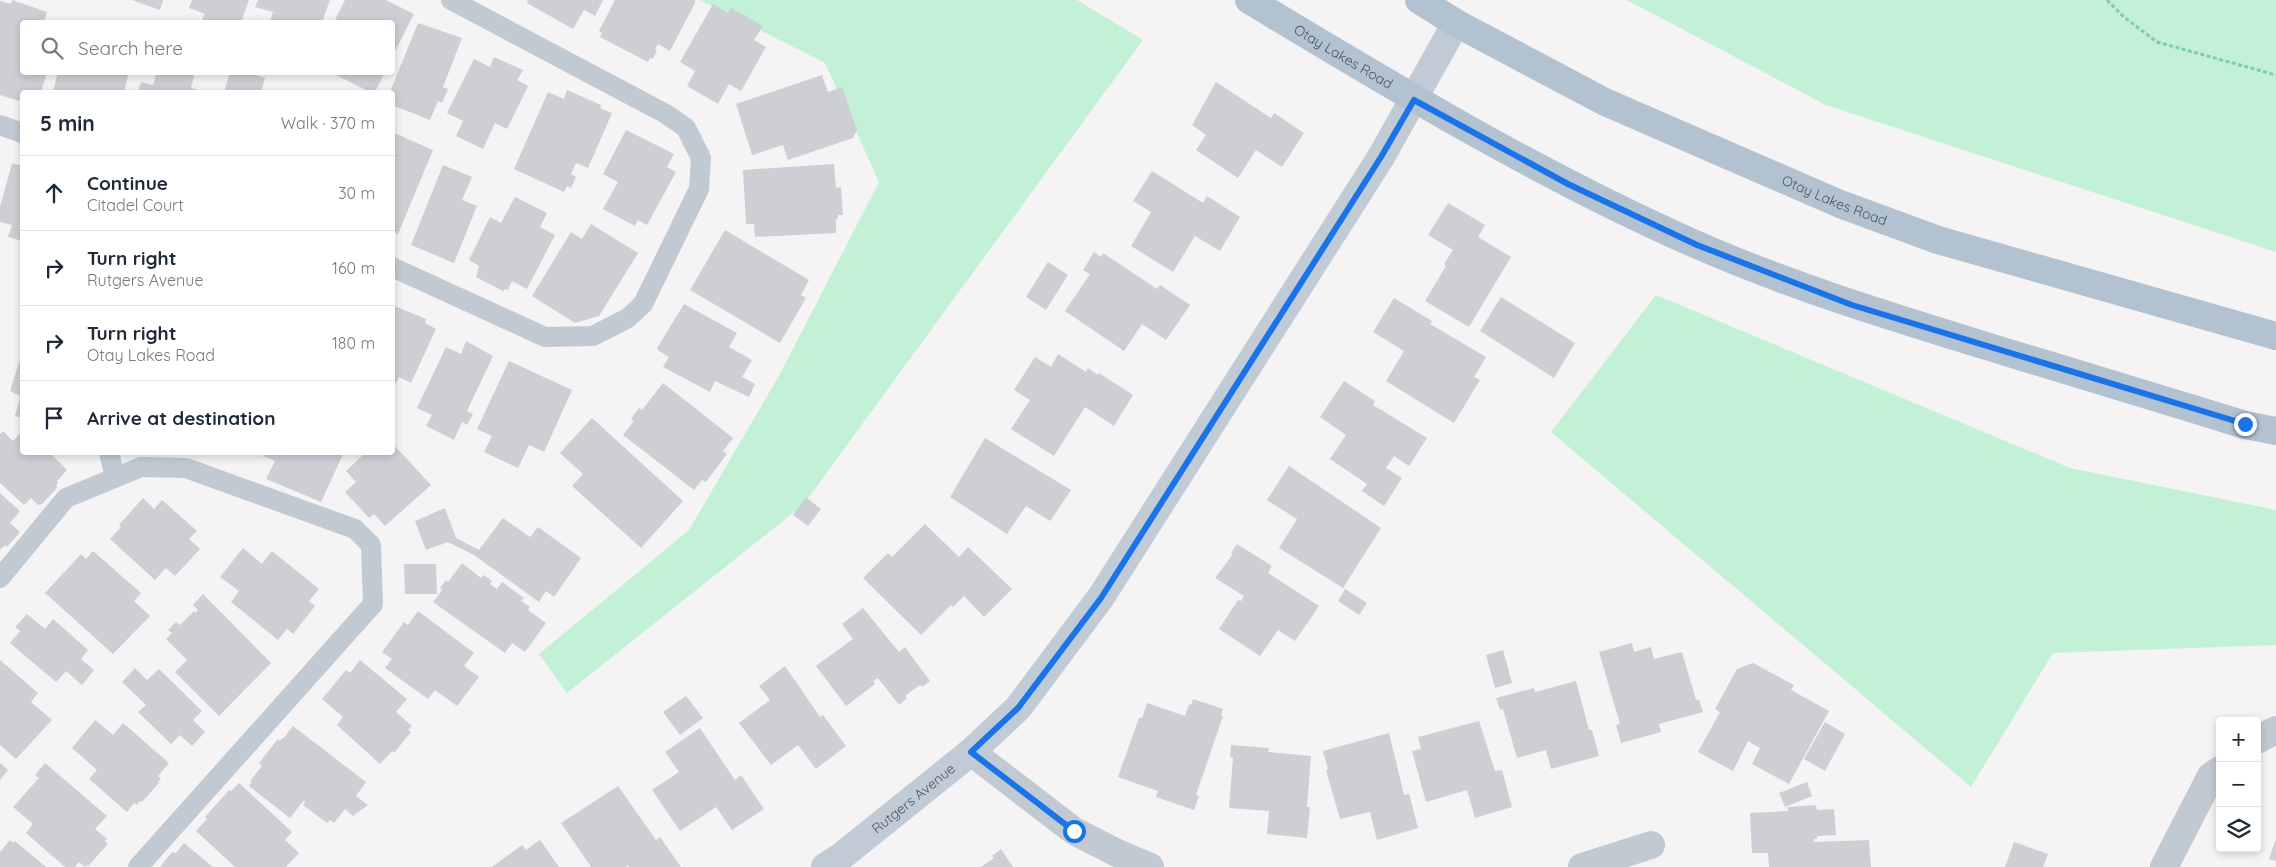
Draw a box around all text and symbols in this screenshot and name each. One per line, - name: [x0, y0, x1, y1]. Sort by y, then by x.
- search box: [20, 20, 395, 75]
- street label: Otay Lakes Road: [1291, 20, 1396, 93]
- icon: search: [38, 34, 66, 62]
- text: Search here: [78, 36, 183, 60]
- text: 5 min: [40, 110, 95, 136]
- text: Walk · 370 m: [281, 113, 375, 133]
- text: Continue: [87, 171, 168, 195]
- street label: Otay Lakes Road: [1779, 171, 1890, 230]
- icon: ahead: [40, 179, 68, 207]
- text: 30 m: [338, 183, 375, 203]
- text: Citadel Court: [87, 195, 184, 215]
- text: Turn right: [87, 246, 176, 270]
- icon: right: [40, 254, 68, 282]
- text: 160 m: [332, 258, 375, 278]
- text: Rutgers Avenue: [87, 270, 203, 290]
- text: Turn right: [87, 321, 176, 345]
- icon: right: [40, 329, 68, 357]
- text: 180 m: [332, 333, 375, 353]
- text: Otay Lakes Road: [87, 345, 215, 365]
- icon: arrive: [40, 404, 68, 432]
- text: Arrive at destination: [87, 406, 276, 430]
- route end: [2234, 413, 2257, 436]
- map controls: [2216, 717, 2261, 852]
- button: +: [2216, 717, 2261, 762]
- street label: Rutgers Avenue: [868, 759, 959, 837]
- button: −: [2216, 762, 2261, 807]
- button: layers: [2216, 807, 2261, 852]
- route start: [1063, 820, 1086, 843]

